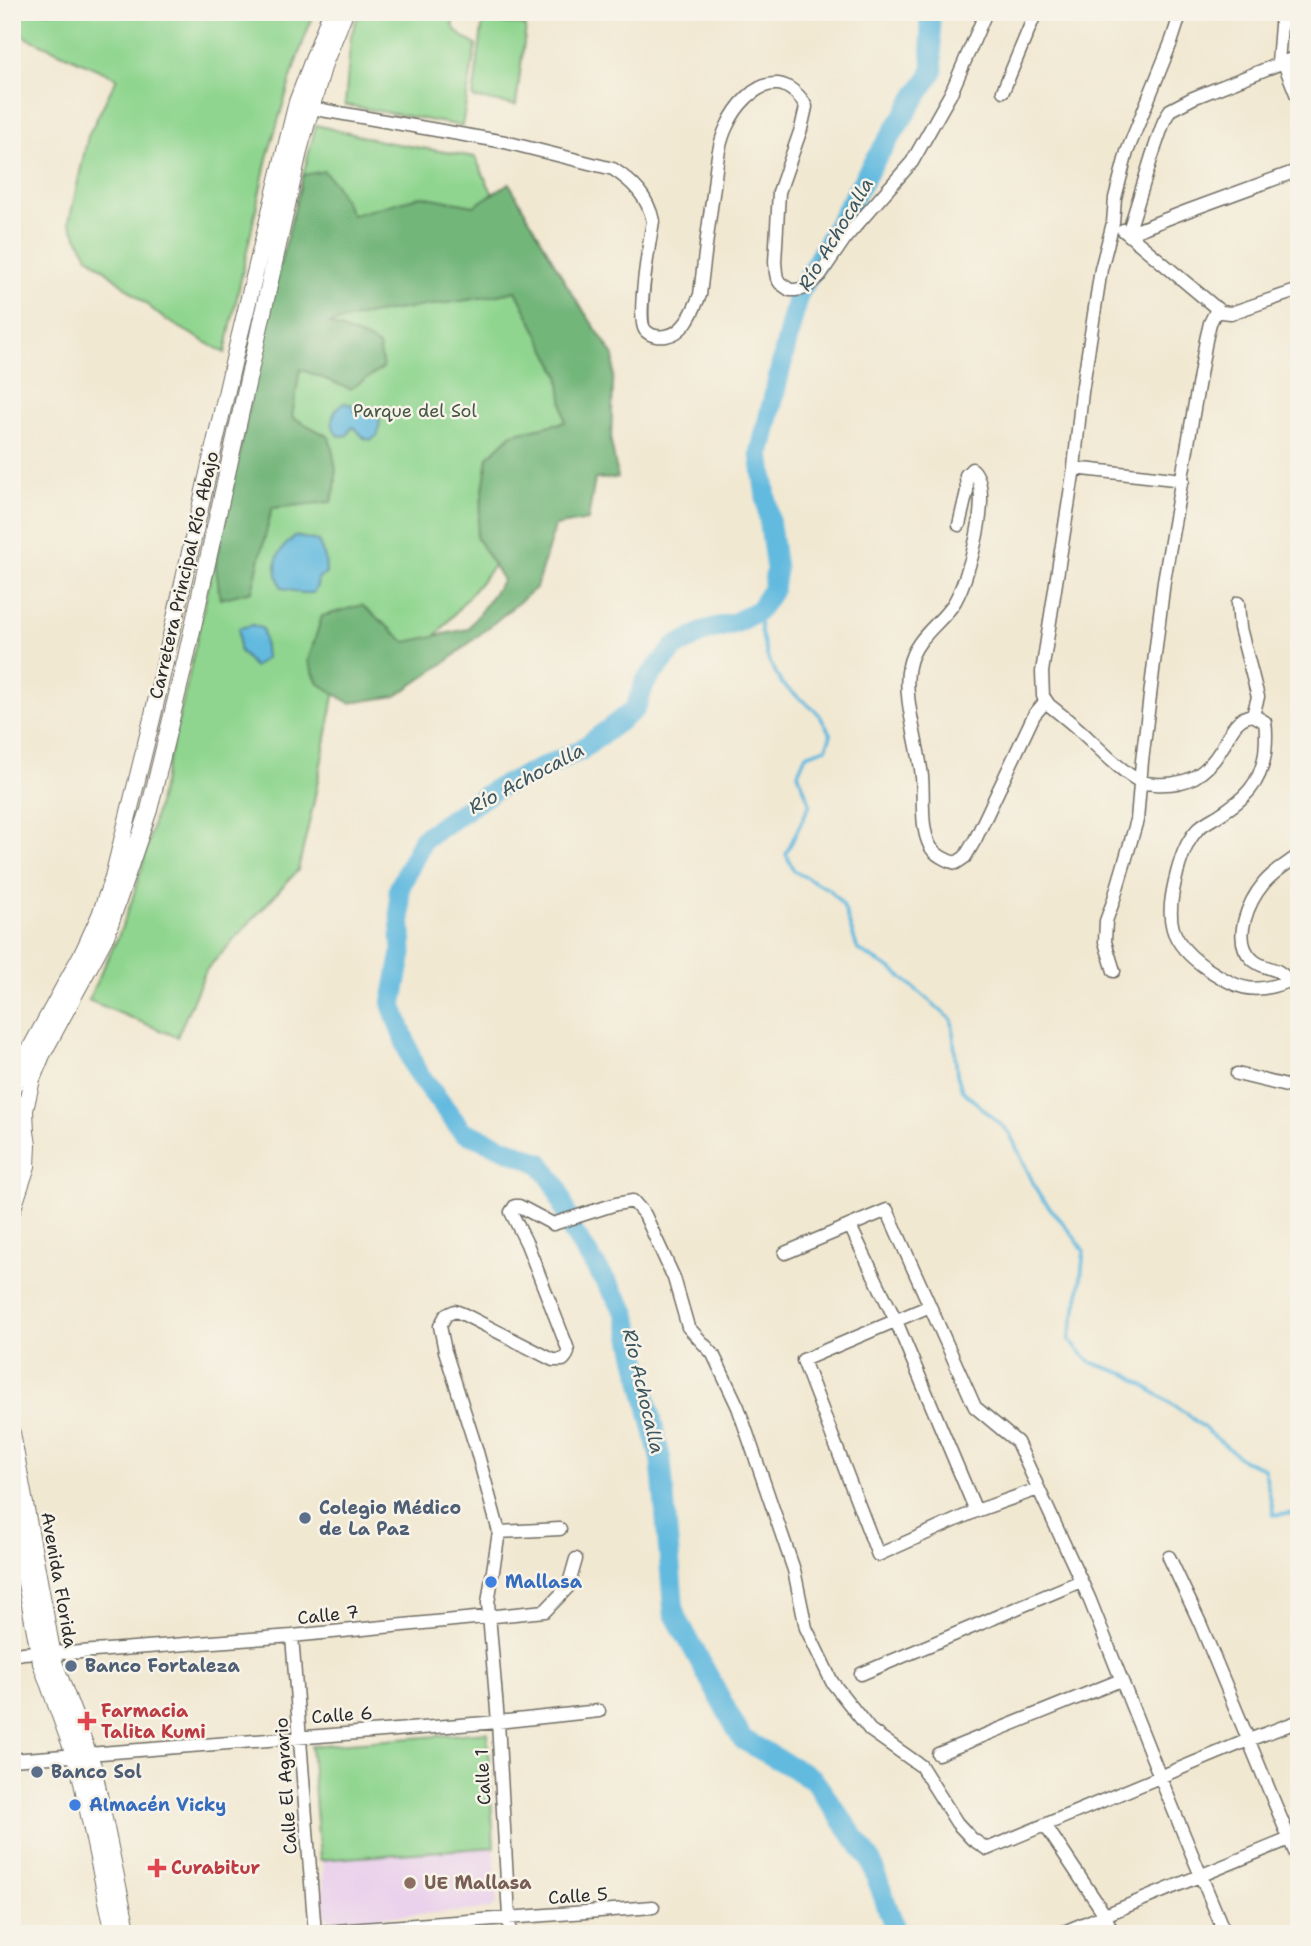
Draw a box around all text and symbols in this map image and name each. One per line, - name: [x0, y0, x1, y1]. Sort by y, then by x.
- water label: Río Achocalla: [792, 173, 879, 295]
- park label: Parque del Sol: [353, 399, 478, 423]
- street label: Carretera Principal Río Abajo: [144, 449, 224, 701]
- water label: Río Achocalla: [464, 737, 588, 819]
- water label: Río Achocalla: [617, 1326, 670, 1456]
- place label: Colegio Médico de La Paz: [319, 1496, 461, 1541]
- street label: Avenida Florida: [35, 1510, 83, 1650]
- marker: Colegio Médico de La Paz: [297, 1510, 313, 1526]
- place label: Mallasa: [505, 1570, 583, 1594]
- marker: Mallasa: [483, 1574, 499, 1590]
- street label: Calle 7: [296, 1600, 360, 1630]
- place label: Banco Fortaleza: [85, 1654, 240, 1678]
- marker: Banco Fortaleza: [63, 1658, 79, 1674]
- place label: Farmacia Talita Kumi: [101, 1699, 206, 1744]
- street label: Calle 6: [310, 1701, 374, 1729]
- marker: Farmacia Talita Kumi: [79, 1713, 95, 1729]
- street label: Calle El Agrario: [269, 1717, 303, 1855]
- street label: Calle 1: [470, 1748, 496, 1806]
- place label: Banco Sol: [51, 1760, 142, 1784]
- marker: Banco Sol: [29, 1764, 45, 1780]
- place label: Almacén Vicky: [89, 1793, 226, 1817]
- marker: Almacén Vicky: [67, 1797, 83, 1813]
- place label: Curabitur: [171, 1856, 261, 1880]
- marker: Curabitur: [149, 1860, 165, 1876]
- place label: UE Mallasa: [424, 1871, 532, 1895]
- marker: UE Mallasa: [402, 1875, 418, 1891]
- street label: Calle 5: [547, 1882, 609, 1910]

